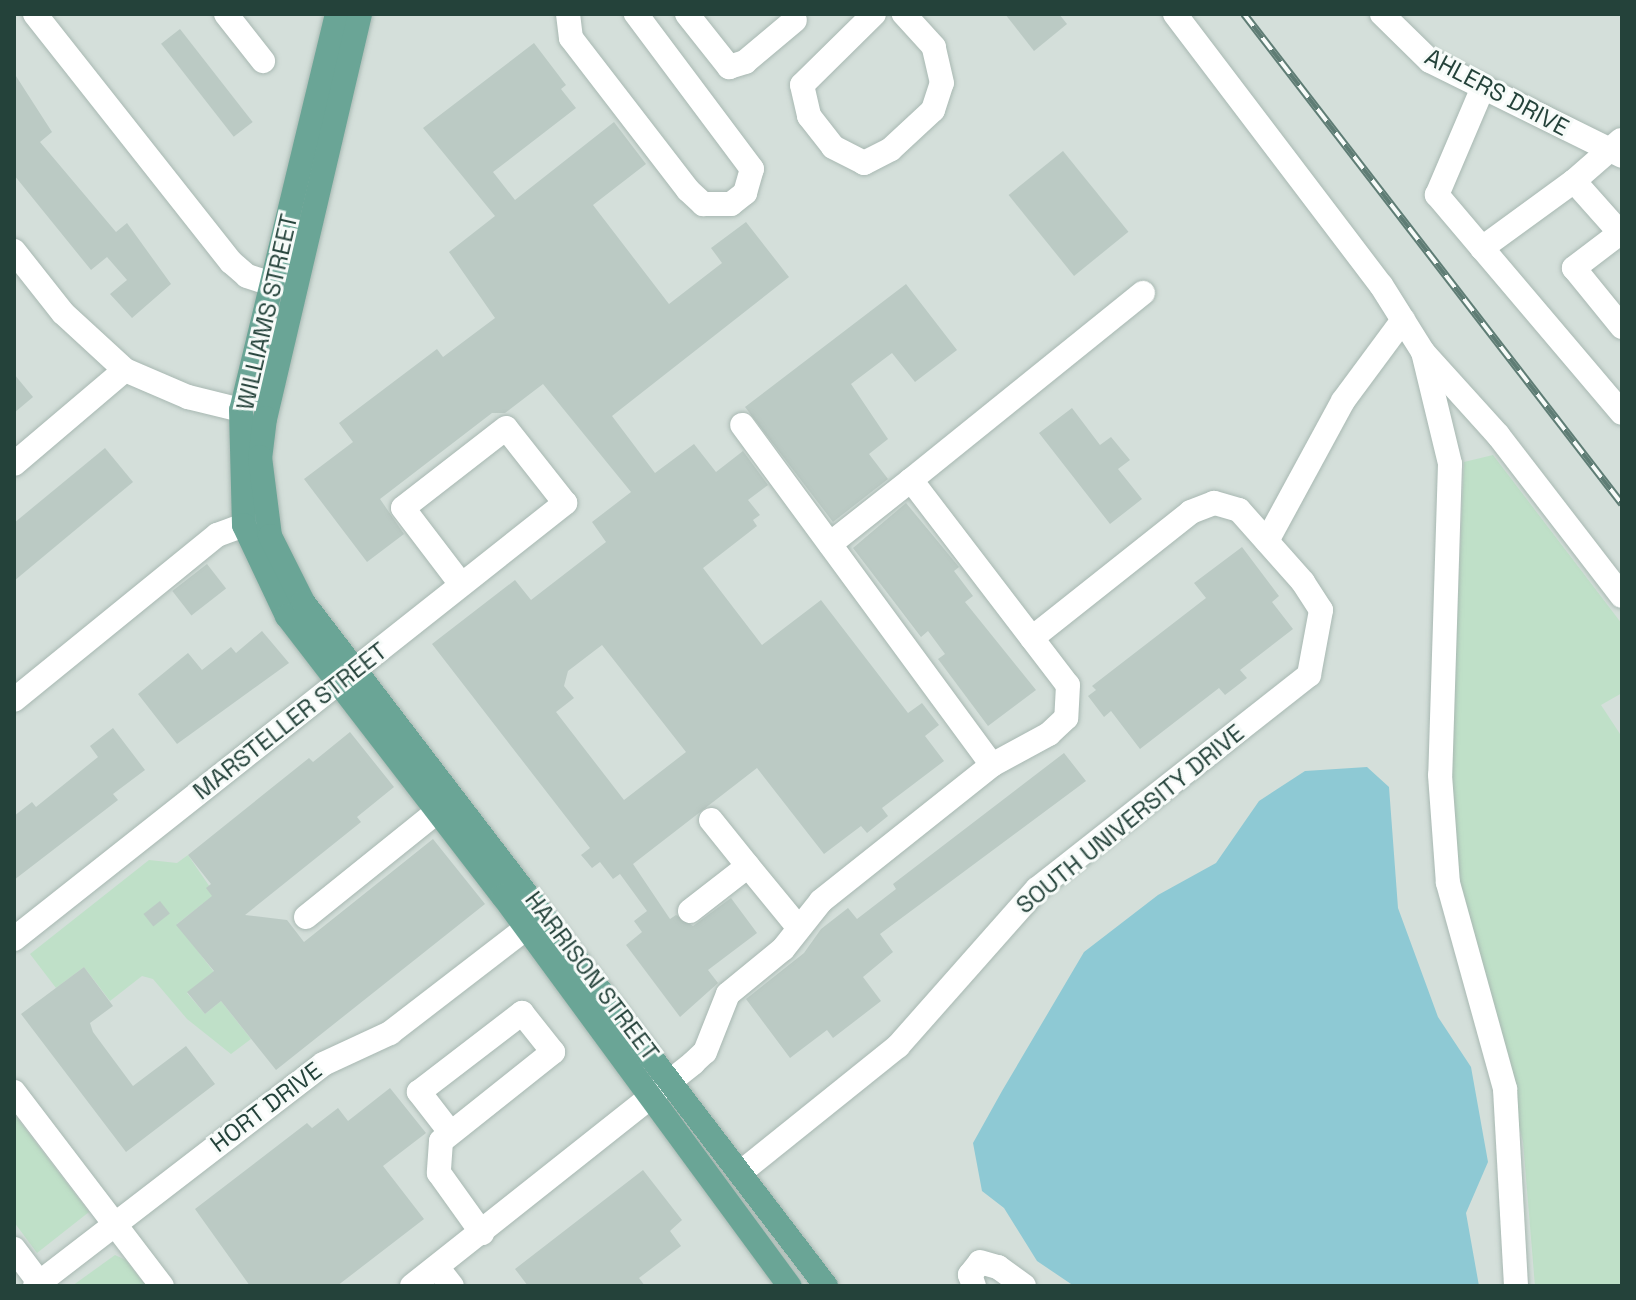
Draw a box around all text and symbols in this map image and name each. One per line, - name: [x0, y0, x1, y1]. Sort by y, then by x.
- street label: AHLERS DRIVE: [1420, 42, 1574, 142]
- street label: WILLIAMS STREET: [230, 211, 304, 413]
- street label: MARSTELLER STREET: [187, 636, 393, 806]
- street label: SOUTH UNIVERSITY DRIVE: [1010, 718, 1250, 920]
- street label: HARRISON STREET: [519, 886, 665, 1066]
- street label: HORT DRIVE: [205, 1056, 327, 1158]

